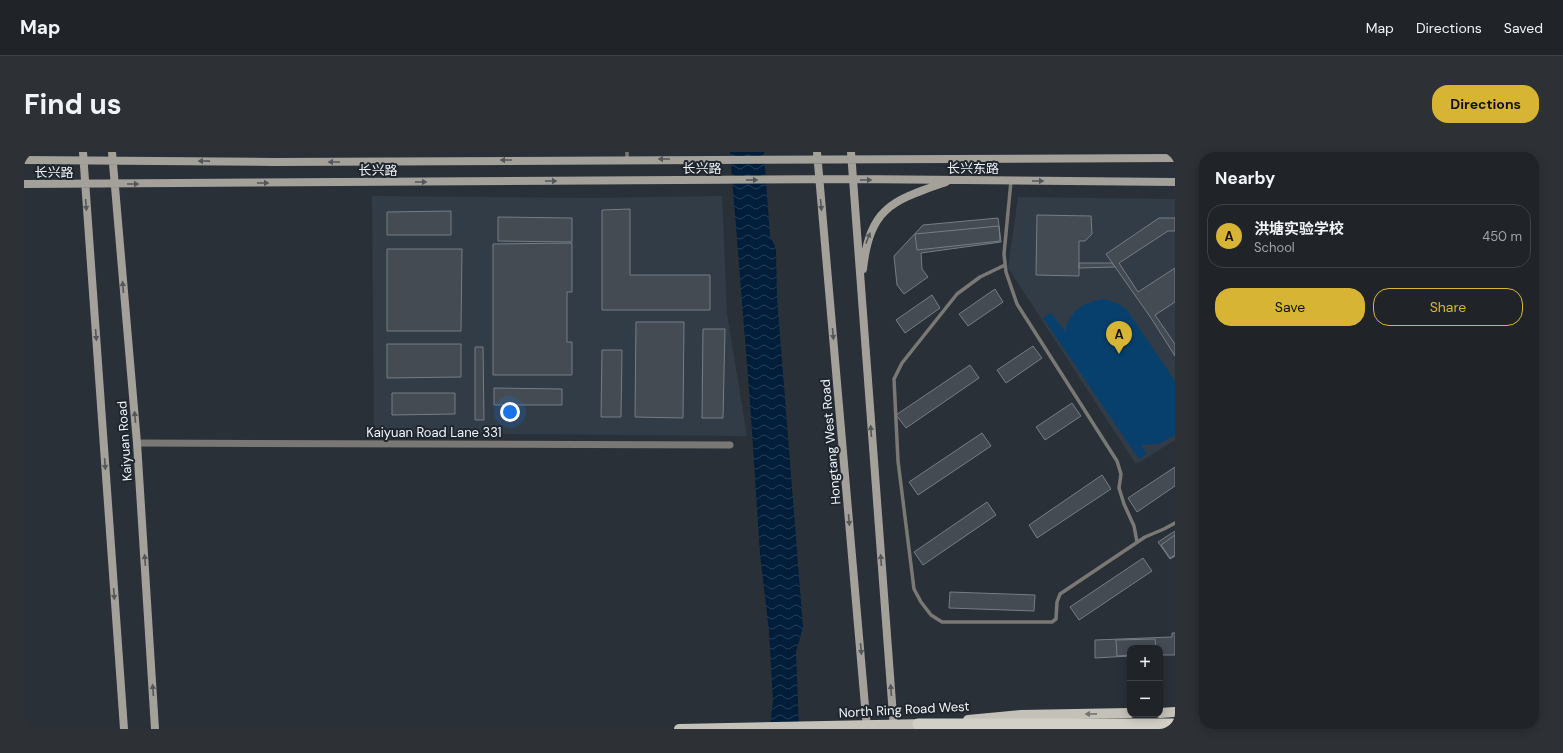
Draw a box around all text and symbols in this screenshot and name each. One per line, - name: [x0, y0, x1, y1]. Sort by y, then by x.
- text: Map: [20, 15, 60, 40]
- text: Map: [1366, 19, 1394, 37]
- text: Directions: [1416, 19, 1482, 37]
- text: Saved: [1504, 19, 1543, 37]
- button: Directions: [1432, 85, 1539, 123]
- text: Find us: [24, 86, 122, 123]
- one-way arrow: [657, 156, 670, 162]
- one-way arrow: [500, 157, 512, 164]
- one-way arrow: [197, 158, 210, 164]
- one-way arrow: [327, 159, 340, 165]
- street label: 长兴路: [682, 160, 722, 177]
- street label: 长兴东路: [947, 160, 999, 177]
- street label: 长兴路: [358, 162, 398, 179]
- street label: 长兴路: [34, 164, 74, 181]
- text: Nearby: [1215, 167, 1275, 189]
- one-way arrow: [746, 177, 759, 183]
- one-way arrow: [860, 177, 873, 183]
- one-way arrow: [545, 178, 558, 184]
- one-way arrow: [1032, 178, 1045, 184]
- one-way arrow: [415, 179, 428, 185]
- one-way arrow: [257, 180, 270, 186]
- one-way arrow: [127, 181, 140, 187]
- one-way arrow: [83, 199, 90, 211]
- one-way arrow: [818, 199, 825, 211]
- text: 洪塘实验学校: [1254, 219, 1344, 239]
- text: A: [1224, 228, 1234, 245]
- text: 450 m: [1482, 228, 1522, 245]
- one-way arrow: [866, 231, 872, 243]
- text: School: [1254, 239, 1295, 256]
- one-way arrow: [120, 281, 127, 293]
- button: Save: [1215, 288, 1365, 326]
- button: Share: [1373, 288, 1523, 326]
- pin: A: [1106, 321, 1132, 354]
- one-way arrow: [829, 328, 836, 340]
- one-way arrow: [92, 329, 99, 341]
- street label: Hongtang West Road: [817, 378, 844, 505]
- street label: Kaiyuan Road: [113, 400, 136, 482]
- your location: [500, 402, 520, 422]
- one-way arrow: [132, 411, 138, 423]
- street label: Kaiyuan Road Lane 331: [366, 424, 502, 441]
- one-way arrow: [868, 425, 875, 437]
- one-way arrow: [101, 458, 108, 470]
- one-way arrow: [846, 514, 852, 526]
- one-way arrow: [141, 554, 148, 566]
- one-way arrow: [878, 554, 885, 567]
- one-way arrow: [111, 588, 118, 600]
- one-way arrow: [857, 643, 864, 655]
- map controls: [1127, 645, 1163, 717]
- button: +: [1127, 645, 1163, 681]
- button: −: [1127, 681, 1163, 717]
- one-way arrow: [149, 684, 156, 696]
- one-way arrow: [887, 684, 894, 696]
- street label: North Ring Road West: [838, 698, 970, 721]
- one-way arrow: [1084, 711, 1097, 717]

